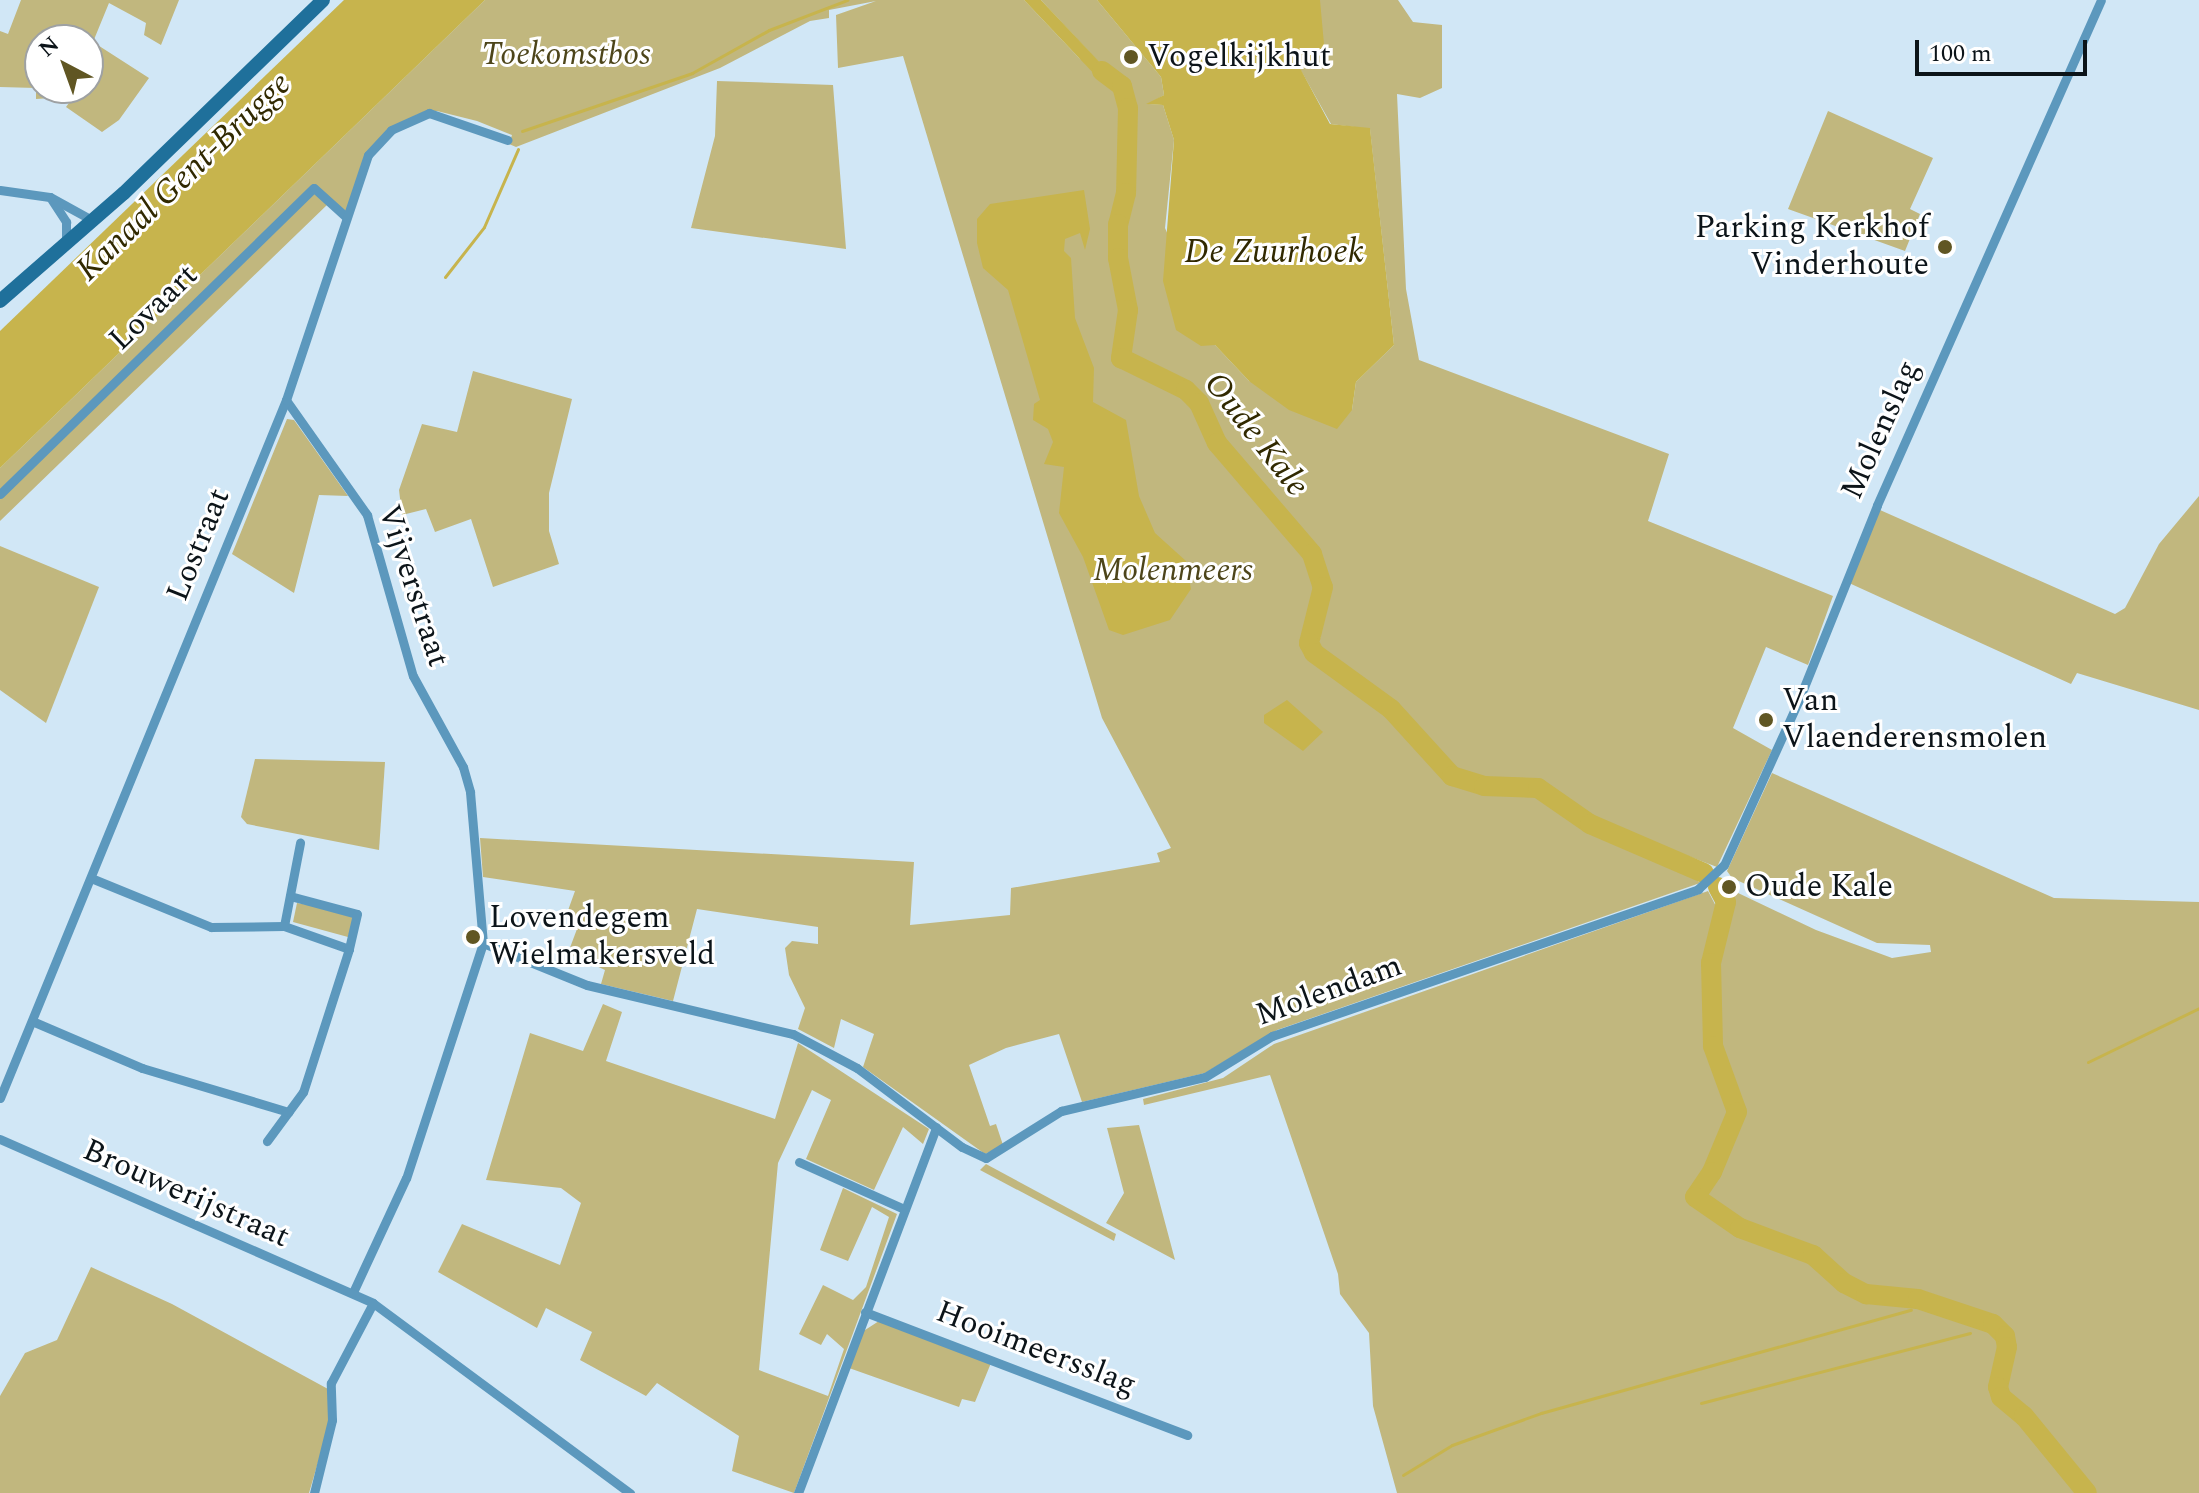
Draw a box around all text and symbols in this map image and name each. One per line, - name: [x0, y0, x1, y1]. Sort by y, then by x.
- north arrow: [24, 24, 104, 104]
- scale bar: [1919, 24, 2091, 74]
- text: N: [32, 29, 67, 65]
- park label: Toekomstbos: [481, 36, 651, 74]
- text: 100 m: [1929, 36, 1992, 72]
- place label: Vogelkijkhut: [1147, 38, 1331, 76]
- marker: Vogelkijkhut: [1122, 48, 1140, 66]
- water label: Kanaal Gent-Brugge: [68, 64, 300, 290]
- place label: Parking Kerkhof Vinderhoute: [1695, 210, 1929, 285]
- water label: De Zuurhoek: [1184, 233, 1364, 273]
- marker: Parking Kerkhof Vinderhoute: [1936, 238, 1954, 256]
- street label: Lovaart: [102, 257, 206, 359]
- street label: Molenslag: [1833, 355, 1929, 505]
- water label: Oude Kale: [1195, 365, 1317, 505]
- street label: Lostraat: [159, 483, 239, 607]
- street label: Vijverstraat: [369, 500, 457, 672]
- park label: Molenmeers: [1093, 552, 1253, 590]
- place label: Van Vlaenderensmolen: [1782, 683, 2047, 758]
- marker: Van Vlaenderensmolen: [1757, 711, 1775, 729]
- place label: Oude Kale: [1745, 868, 1893, 906]
- marker: Oude Kale: [1720, 878, 1738, 896]
- place label: Lovendegem Wielmakersveld: [489, 900, 715, 975]
- marker: Lovendegem Wielmakersveld: [464, 928, 482, 946]
- street label: Molendam: [1251, 947, 1407, 1035]
- street label: Brouwerijstraat: [77, 1131, 295, 1257]
- street label: Hooimeersslag: [930, 1293, 1142, 1405]

